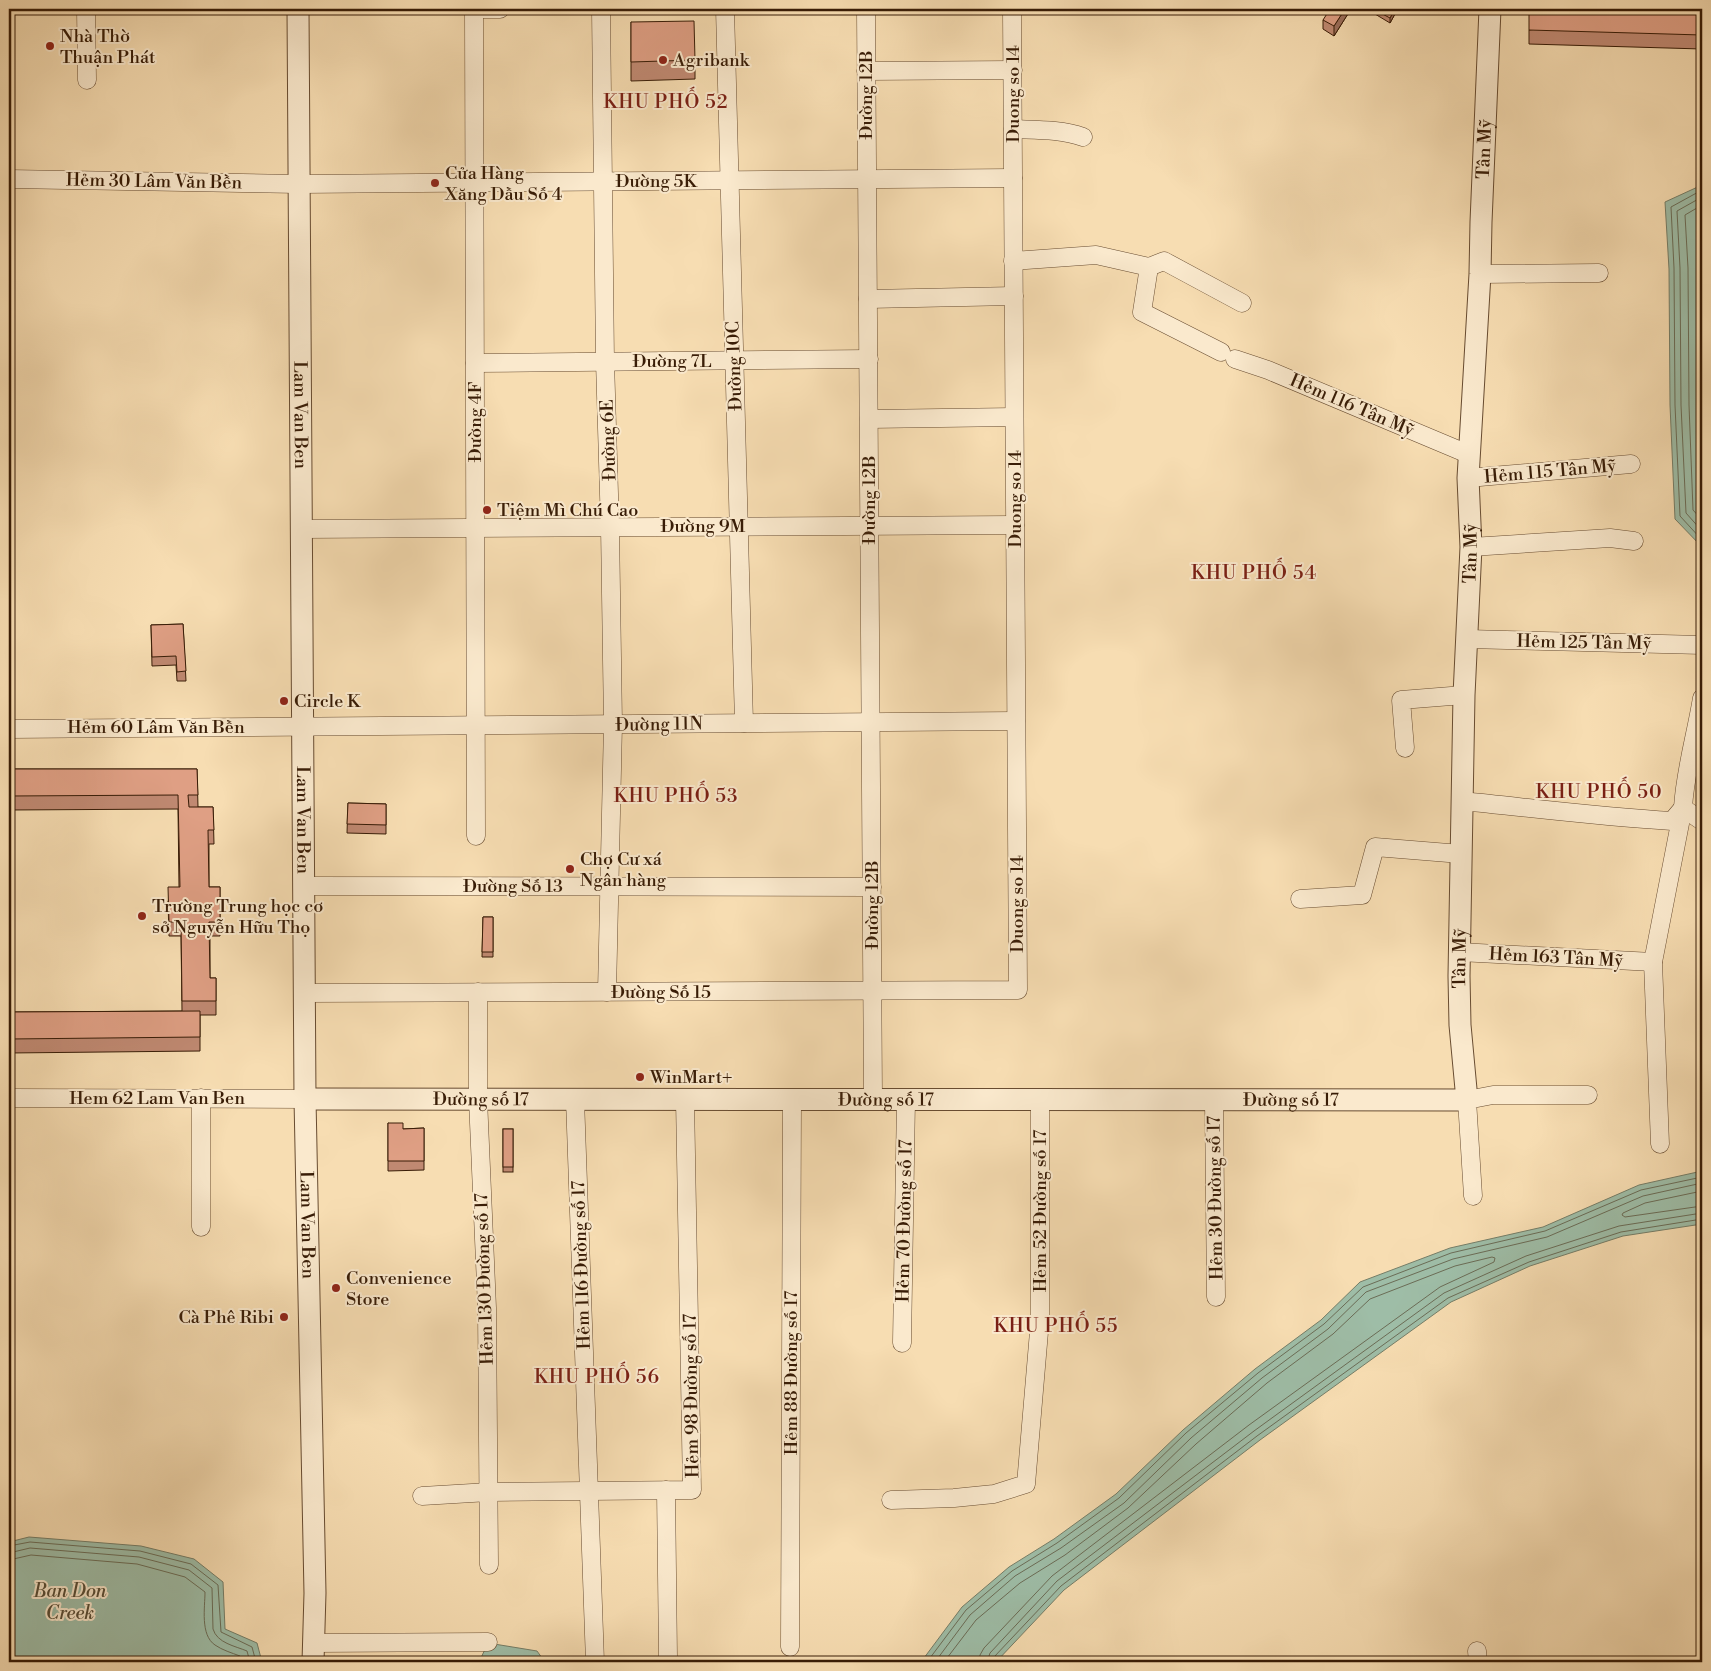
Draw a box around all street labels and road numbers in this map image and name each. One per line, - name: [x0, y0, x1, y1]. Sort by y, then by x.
- street label: Duong so 14: [1002, 45, 1025, 143]
- street label: Đường 12B: [855, 50, 878, 140]
- street label: Tân Mỹ: [1472, 118, 1497, 179]
- street label: Hẻm 30 Lâm Văn Bền: [66, 168, 243, 195]
- street label: Đường 5K: [615, 170, 698, 193]
- street label: Đường 10C: [721, 321, 748, 411]
- street label: Đường 7L: [632, 350, 712, 373]
- street label: Lam Van Ben: [288, 361, 312, 469]
- street label: Hẻm 116 Tân Mỹ: [1286, 369, 1418, 442]
- street label: Đường 4F: [464, 382, 487, 462]
- street label: Đường 6E: [596, 399, 621, 481]
- street label: Duong so 14: [1004, 450, 1027, 548]
- street label: Hẻm 115 Tân Mỹ: [1483, 454, 1617, 489]
- street label: Đường 12B: [858, 455, 881, 545]
- street label: Đường 9M: [661, 515, 746, 538]
- street label: Tân Mỹ: [1458, 523, 1483, 584]
- street label: Hẻm 125 Tân Mỹ: [1516, 630, 1652, 655]
- street label: Đường 11N: [615, 712, 704, 737]
- street label: Hẻm 60 Lâm Văn Bền: [67, 716, 245, 739]
- street label: Lam Van Ben: [291, 766, 315, 874]
- street label: Duong so 14: [1006, 855, 1029, 953]
- street label: Đường 12B: [861, 860, 884, 950]
- street label: Đường Số 13: [463, 875, 563, 898]
- street label: Tân Mỹ: [1448, 928, 1472, 988]
- street label: Hẻm 163 Tân Mỹ: [1488, 942, 1624, 973]
- street label: Đường Số 15: [611, 981, 711, 1004]
- street label: Hem 62 Lam Van Ben: [69, 1087, 245, 1110]
- street label: Đường số 17: [433, 1088, 529, 1111]
- street label: Đường số 17: [838, 1088, 934, 1112]
- street label: Đường số 17: [1243, 1089, 1339, 1112]
- street label: Hẻm 30 Đường số 17: [1203, 1116, 1228, 1280]
- street label: Hẻm 52 Đường số 17: [1029, 1130, 1052, 1292]
- street label: Hẻm 70 Đường số 17: [892, 1139, 917, 1303]
- street label: Lam Van Ben: [294, 1171, 320, 1279]
- street label: Hẻm 116 Đường số 17: [567, 1180, 596, 1350]
- street label: Hẻm 130 Đường số 17: [470, 1193, 499, 1365]
- street label: Hẻm 88 Đường số 17: [780, 1291, 803, 1455]
- street label: Hẻm 98 Đường số 17: [679, 1314, 704, 1478]

